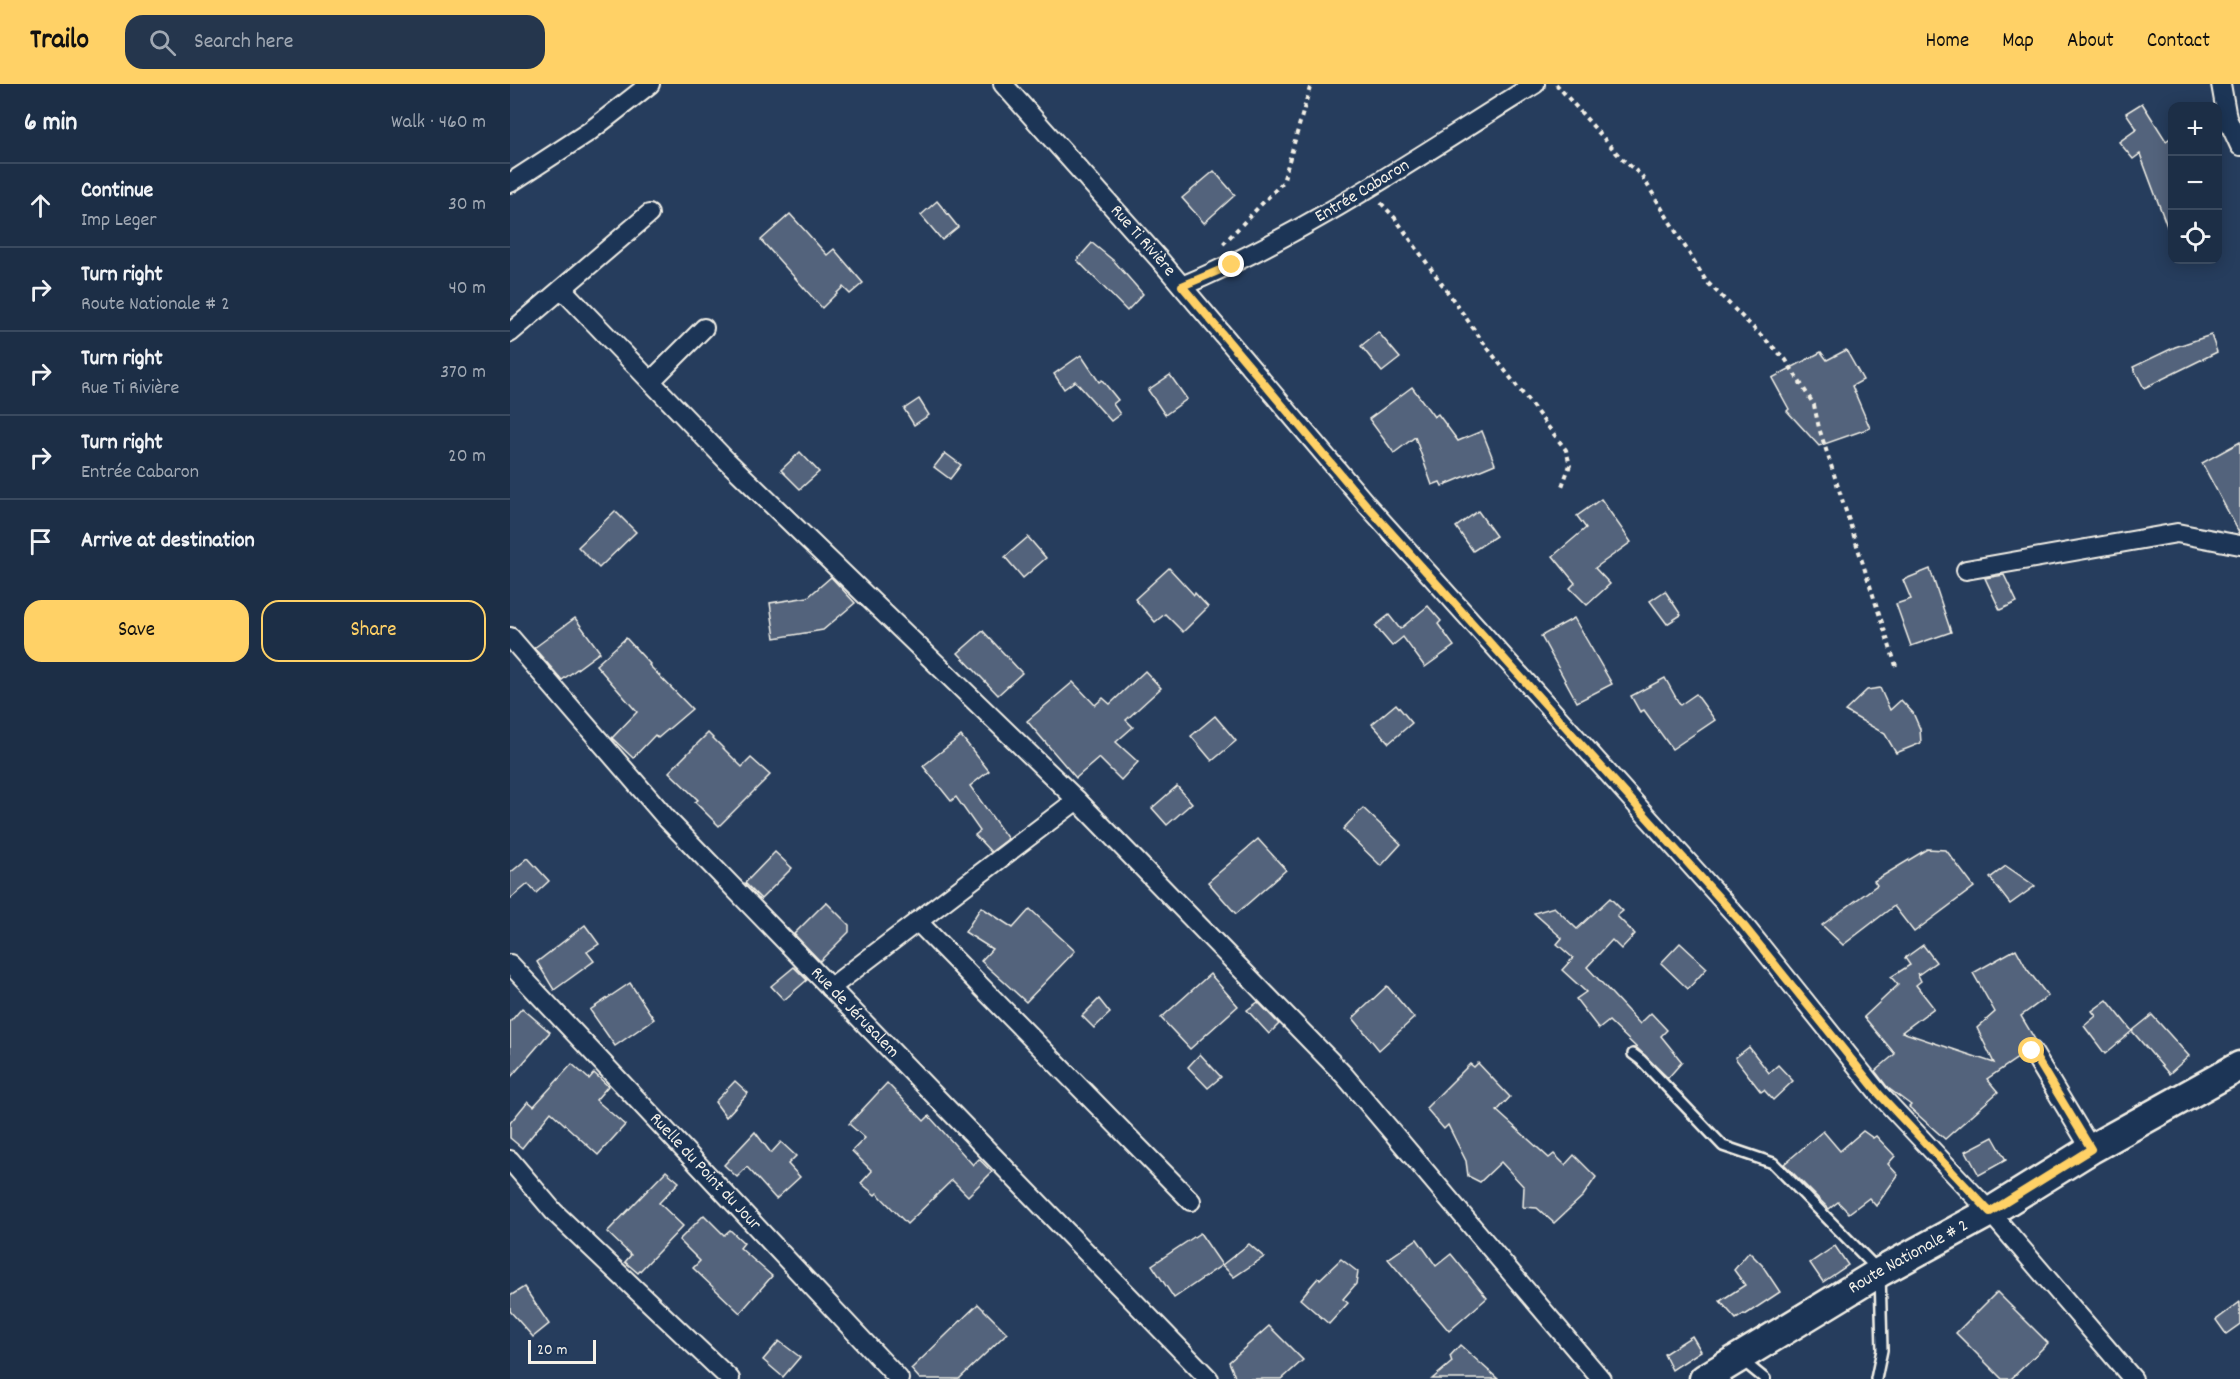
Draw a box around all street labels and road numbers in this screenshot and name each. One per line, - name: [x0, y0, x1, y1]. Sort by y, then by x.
- street label: Entrée Cabaron: [1311, 153, 1415, 229]
- street label: Rue Ti Rivière: [1104, 199, 1181, 282]
- street label: Rue de Jérusalem: [804, 961, 905, 1064]
- street label: Ruelle du Point du Jour: [643, 1107, 767, 1237]
- street label: Route Nationale # 2: [1844, 1214, 1973, 1301]

